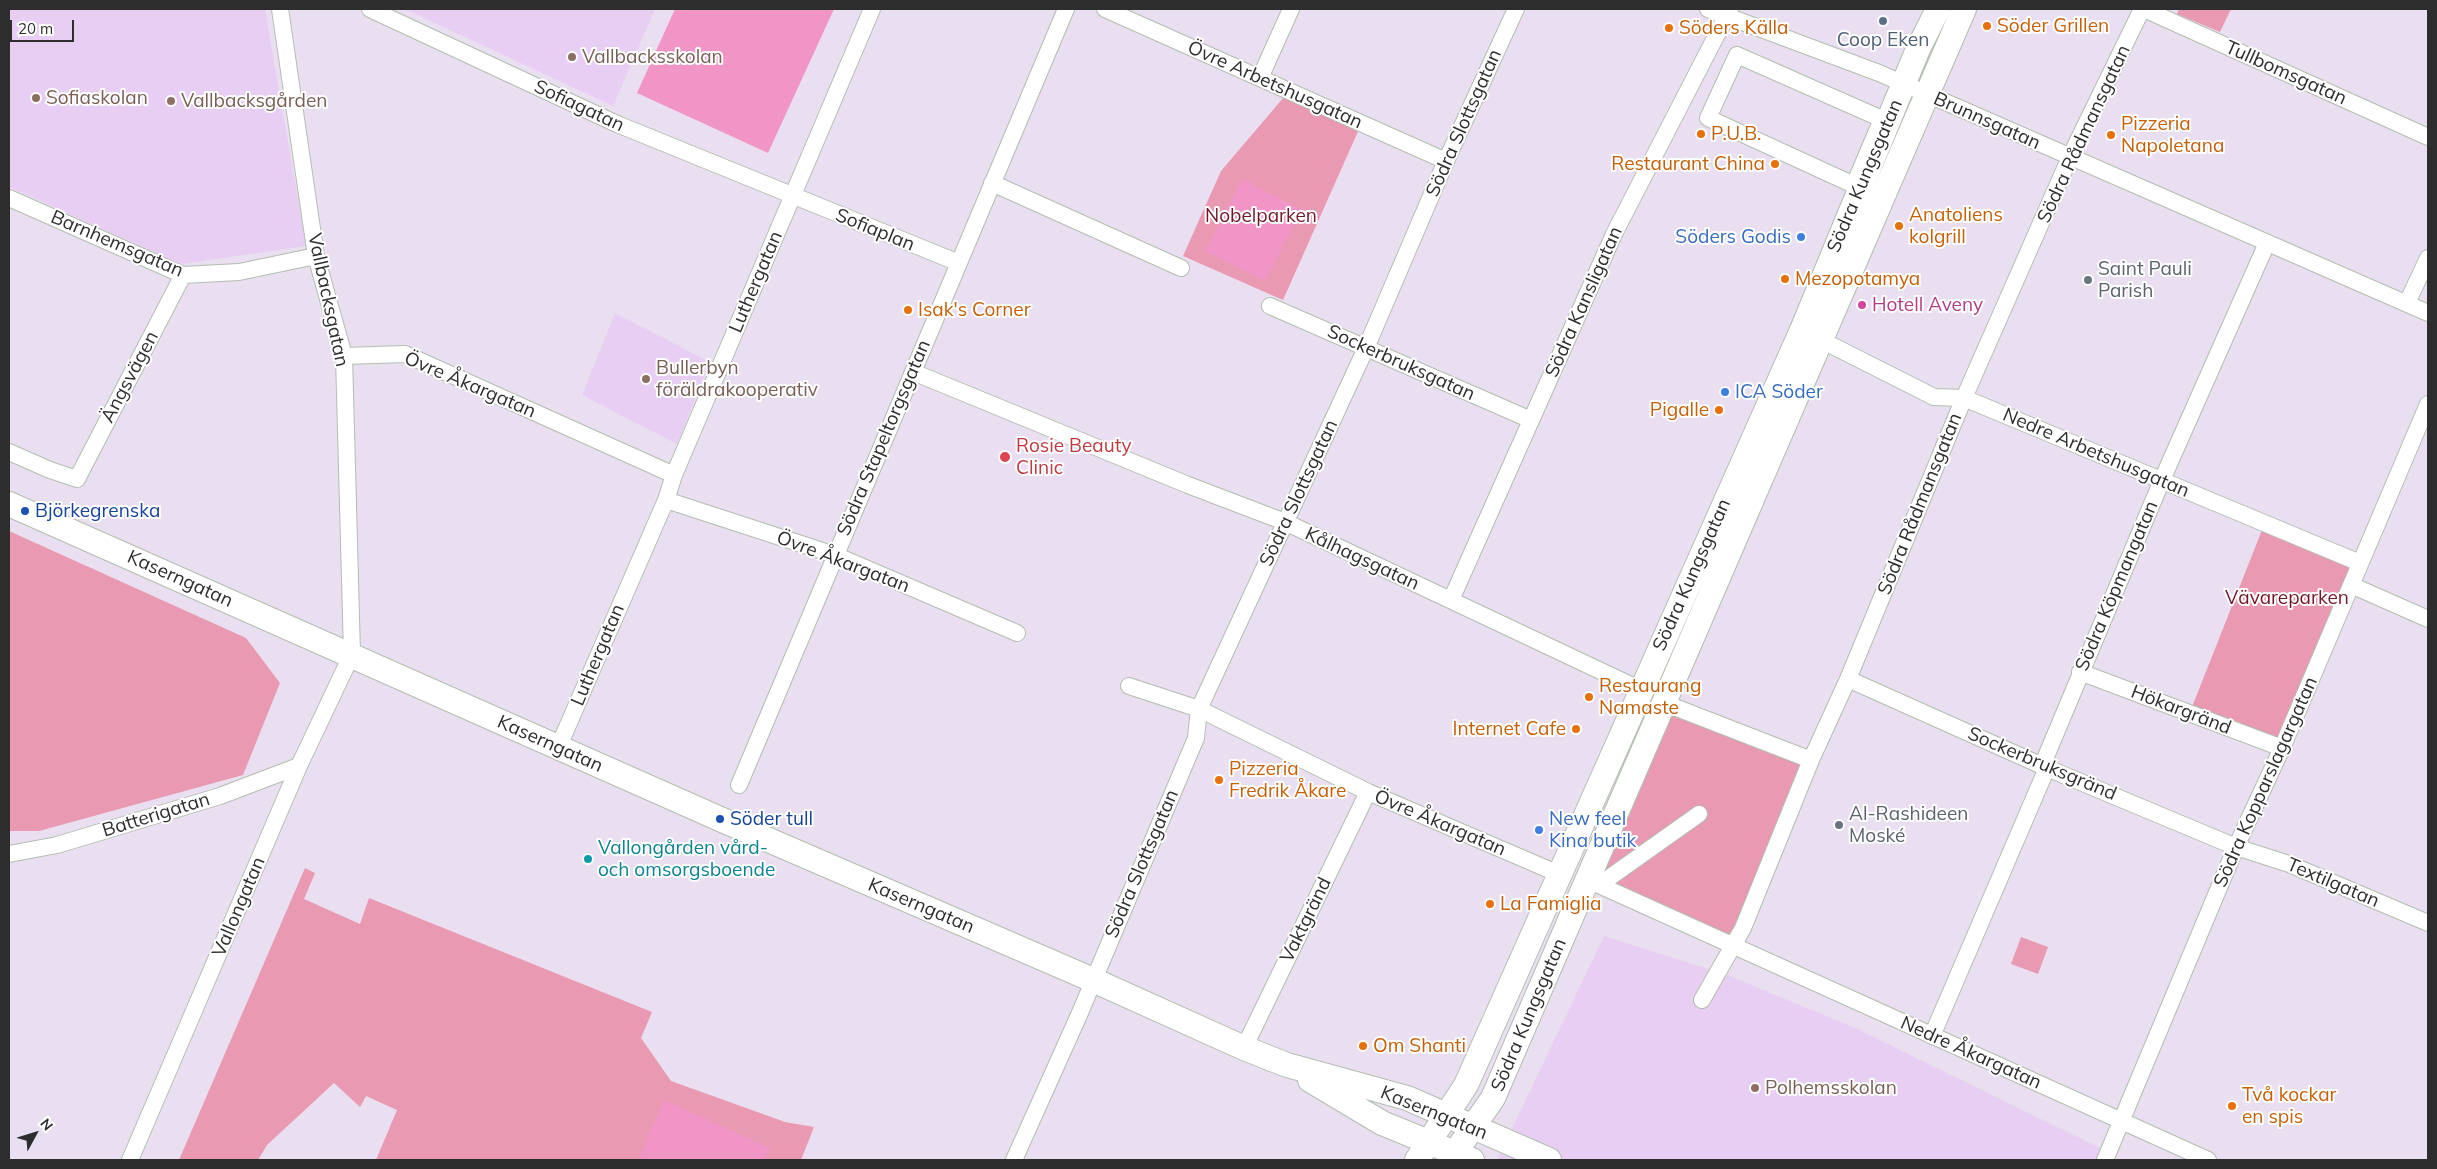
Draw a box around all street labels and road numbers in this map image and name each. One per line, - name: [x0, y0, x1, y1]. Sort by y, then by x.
- street label: Övre Arbetshusgatan: [1184, 36, 1366, 134]
- street label: Tullbomsgatan: [2222, 36, 2350, 110]
- street label: Södra Rådmansgatan: [2033, 41, 2135, 227]
- street label: Södra Slottsgatan: [1421, 46, 1507, 200]
- street label: Sofiagatan: [530, 75, 628, 137]
- street label: Brunnsgatan: [1930, 87, 2044, 155]
- street label: Södra Kungsgatan: [1822, 96, 1908, 256]
- street label: Sofiaplan: [832, 204, 918, 256]
- street label: Barnhemsgatan: [47, 206, 187, 282]
- street label: Södra Kansligatan: [1541, 223, 1627, 381]
- street label: Luthergatan: [724, 228, 788, 336]
- street label: Vallbacksgatan: [303, 231, 353, 369]
- street label: Sockerbruksgatan: [1324, 320, 1478, 406]
- street label: Ängsvägen: [96, 327, 164, 427]
- street label: Södra Stapeltorgsgatan: [832, 337, 936, 539]
- street label: Övre Åkargatan: [401, 347, 539, 423]
- street label: Nedre Arbetshusgatan: [1999, 403, 2193, 503]
- street label: Södra Rådmansgatan: [1873, 410, 1967, 598]
- street label: Södra Slottsgatan: [1255, 416, 1343, 570]
- street label: Södra Kungsgatan: [1648, 495, 1736, 655]
- street label: Södra Köpmangatan: [2071, 498, 2163, 674]
- street label: Kålhagsgatan: [1301, 523, 1423, 595]
- street label: Övre Åkargatan: [773, 526, 913, 598]
- street label: Kaserngatan: [124, 546, 236, 612]
- street label: Luthergatan: [566, 601, 630, 709]
- street label: Södra Kopparslagargatan: [2209, 673, 2323, 891]
- street label: Hökargränd: [2128, 680, 2234, 740]
- street label: Kaserngatan: [494, 711, 606, 777]
- street label: Sockerbruksgränd: [1964, 722, 2120, 806]
- street label: Övre Åkargatan: [1371, 785, 1509, 861]
- street label: Södra Slottsgatan: [1100, 786, 1184, 942]
- street label: Batterigatan: [100, 788, 212, 842]
- street label: Vallongatan: [208, 853, 270, 961]
- street label: Textilgatan: [2283, 853, 2383, 913]
- street label: Kaserngatan: [864, 873, 978, 939]
- street label: Vaktgränd: [1276, 874, 1336, 966]
- street label: Södra Kungsgatan: [1486, 935, 1572, 1095]
- street label: Nedre Åkargatan: [1897, 1012, 2045, 1094]
- street label: Kaserngatan: [1377, 1081, 1491, 1145]

